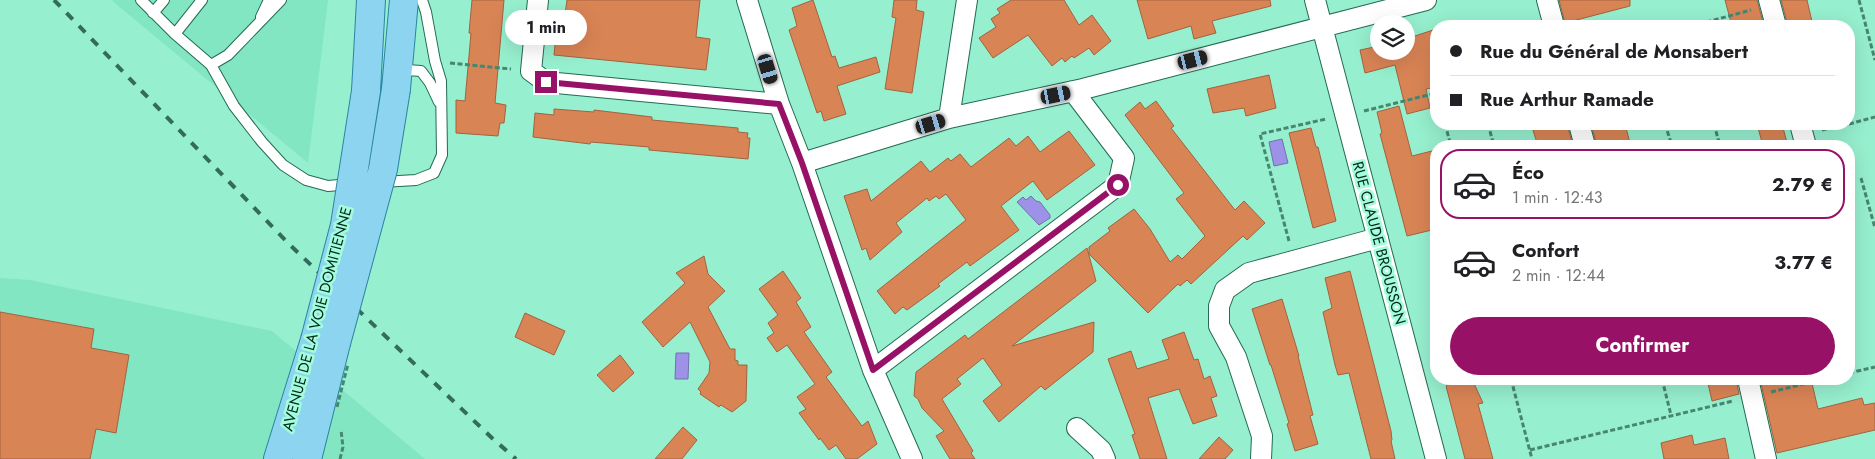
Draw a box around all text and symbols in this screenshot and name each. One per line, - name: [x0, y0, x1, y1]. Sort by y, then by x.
- callout: 1 min: [505, 9, 587, 44]
- map controls: [1370, 15, 1415, 60]
- button: layers: [1370, 15, 1415, 60]
- text: 1 min: [526, 16, 566, 39]
- text: Rue du Général de Monsabert: [1480, 38, 1748, 65]
- car: [1176, 49, 1209, 71]
- car: [756, 52, 779, 86]
- route end: [535, 71, 557, 93]
- car: [1039, 85, 1072, 105]
- text: Rue Arthur Ramade: [1480, 86, 1654, 113]
- car: [914, 112, 947, 136]
- street label: RUE CLAUDE BROUSSON: [1347, 159, 1411, 327]
- text: Éco: [1512, 159, 1544, 186]
- icon: car: [1452, 162, 1497, 207]
- text: 2.79 €: [1772, 171, 1833, 198]
- route start: [1107, 174, 1129, 196]
- text: 1 min · 12:43: [1512, 186, 1603, 209]
- street label: AVENUE DE LA VOIE DOMITIENNE: [276, 205, 358, 433]
- text: Confort: [1512, 237, 1579, 264]
- icon: car: [1452, 240, 1497, 285]
- text: 3.77 €: [1774, 249, 1833, 276]
- text: 2 min · 12:44: [1512, 264, 1605, 287]
- button: Confirmer: [1450, 317, 1835, 375]

